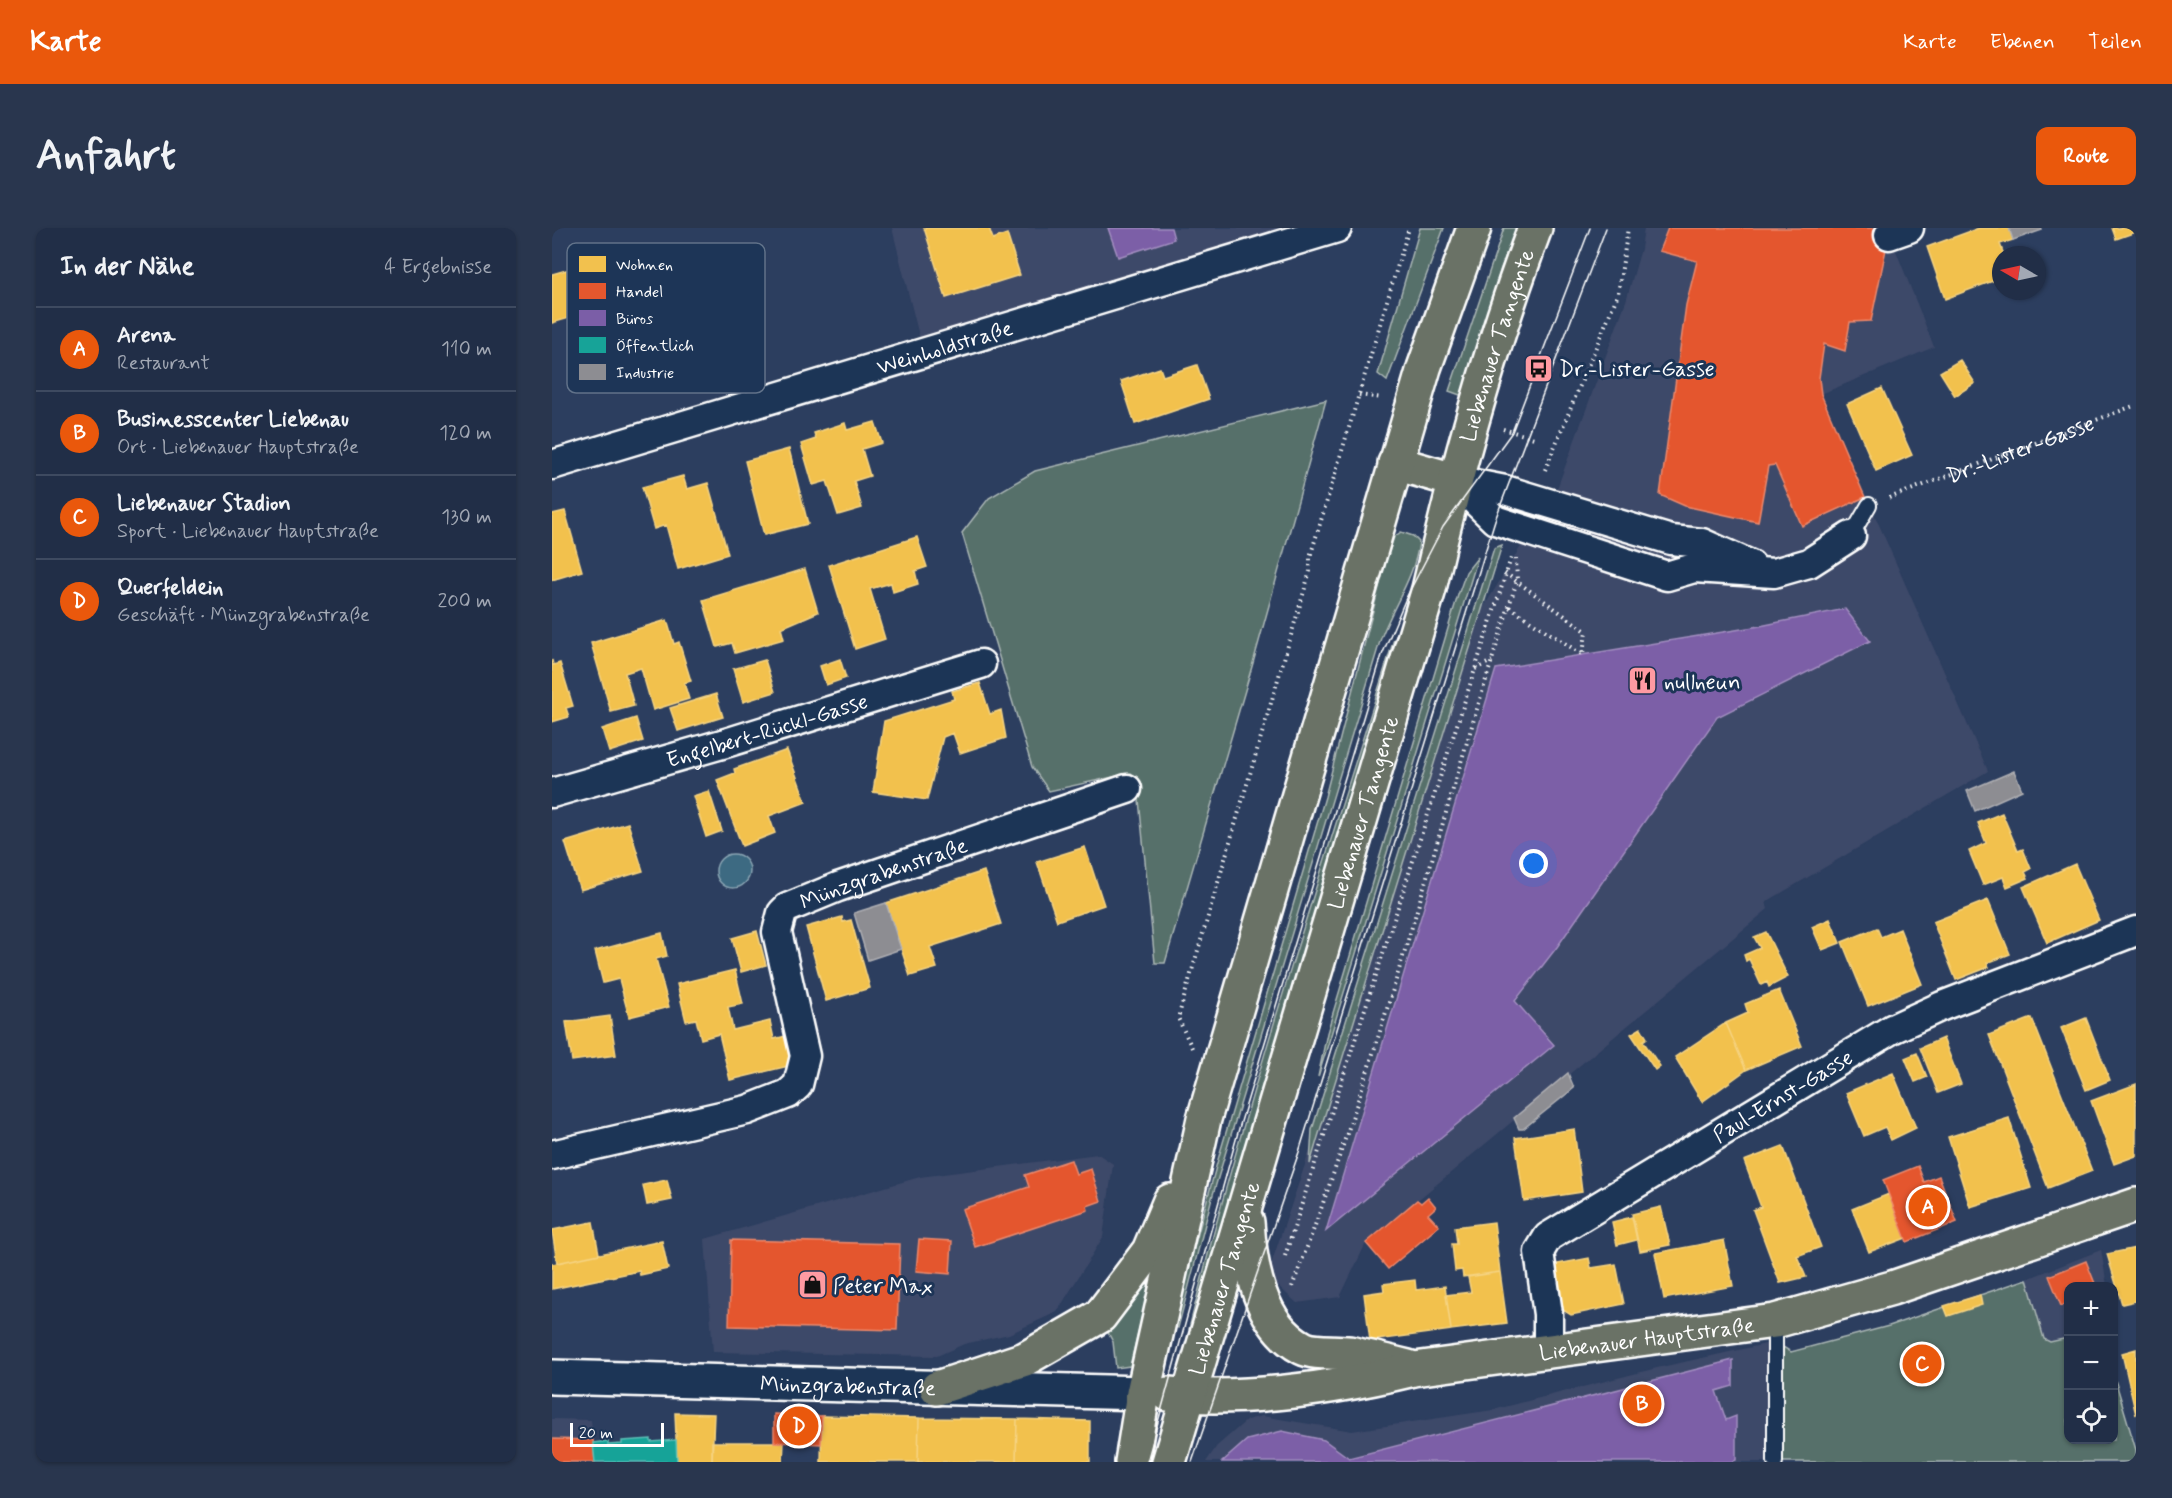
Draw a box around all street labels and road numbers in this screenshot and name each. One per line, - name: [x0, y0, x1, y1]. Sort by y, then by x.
- street label: Liebenauer Tangente: [1455, 245, 1542, 445]
- street label: Weinholdstraße: [874, 315, 1017, 382]
- street label: Dr.-Lister-Gasse: [1943, 410, 2099, 491]
- street label: Engelbert-Rückl-Gasse: [663, 688, 872, 775]
- street label: Liebenauer Tangente: [1322, 712, 1407, 913]
- street label: Münzgrabenstraße: [796, 832, 972, 917]
- street label: Paul-Ernst-Gasse: [1708, 1044, 1859, 1150]
- street label: Liebenauer Tangente: [1184, 1178, 1268, 1379]
- street label: Liebenauer Hauptstraße: [1538, 1312, 1756, 1368]
- street label: Münzgrabenstraße: [760, 1371, 936, 1403]

